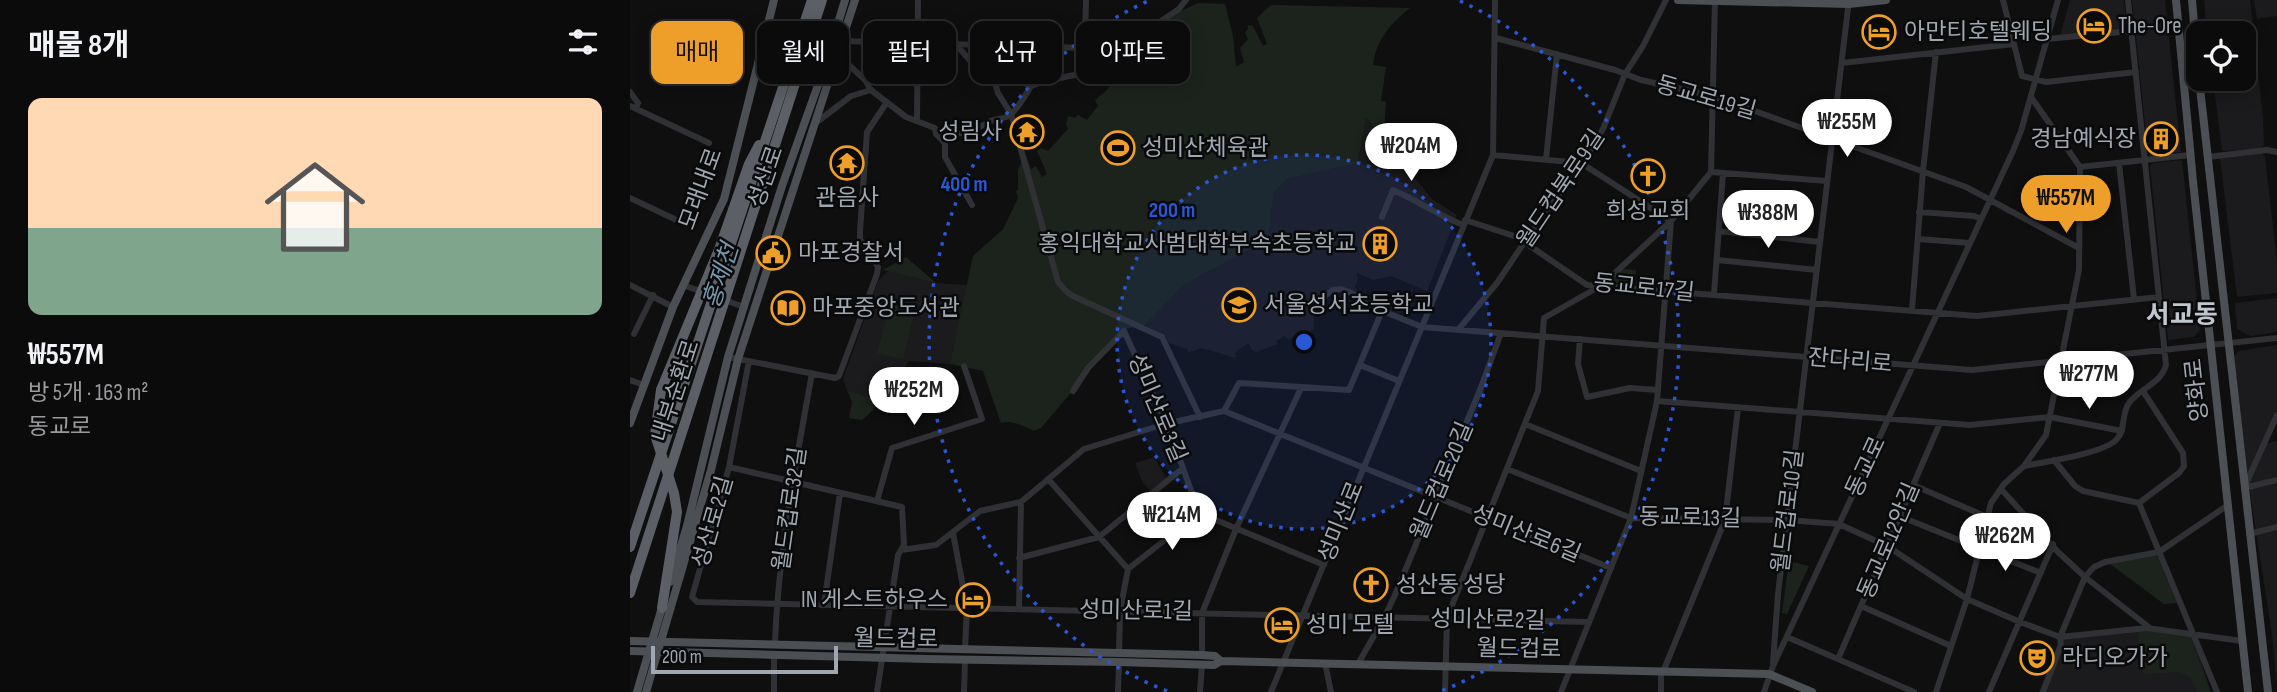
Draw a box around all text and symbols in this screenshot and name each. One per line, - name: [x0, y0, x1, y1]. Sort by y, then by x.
- hotel icon: The-Ore: [2075, 7, 2113, 45]
- place label: The-Ore: [2118, 12, 2182, 40]
- hotel icon: 아만티호텔웨딩: [1860, 13, 1898, 51]
- place label: 아만티호텔웨딩: [1904, 18, 2052, 46]
- chip: 매매: [651, 21, 743, 84]
- chip: 월세: [757, 21, 849, 84]
- chip: 필터: [863, 21, 956, 84]
- chip: 신규: [970, 21, 1062, 84]
- chip: 아파트: [1076, 21, 1190, 84]
- map controls: [2186, 21, 2256, 91]
- button: locate: [2186, 21, 2256, 91]
- icon: filters: [564, 23, 602, 61]
- text: 매물 8개: [28, 28, 130, 64]
- street label: 동교로19길: [1653, 70, 1759, 126]
- pin: ₩255M: [1798, 100, 1896, 159]
- text: ₩255M: [1818, 108, 1876, 136]
- temple icon: 성림사: [1008, 113, 1046, 151]
- place label: 성림사: [939, 118, 1002, 146]
- building icon: 경남예식장: [2142, 120, 2180, 158]
- pin: ₩204M: [1362, 124, 1460, 183]
- street label: 월드컵북로9길: [1511, 124, 1611, 254]
- place label: 경남예식장: [2030, 125, 2136, 153]
- sports icon: 성미산체육관: [1099, 129, 1137, 167]
- text: ₩204M: [1381, 132, 1441, 160]
- place label: 성미산체육관: [1142, 134, 1269, 162]
- street label: 성산로: [742, 142, 790, 212]
- icon: home: [252, 144, 378, 270]
- street label: 모래내로: [673, 144, 729, 234]
- temple icon: 관음사: [828, 144, 866, 182]
- church icon: 희성교회: [1629, 157, 1667, 195]
- text: 400 m: [941, 172, 987, 197]
- pin: ₩557M: [2017, 176, 2115, 235]
- place label: 관음사: [815, 184, 879, 212]
- text: ₩557M: [2037, 184, 2095, 212]
- pin: ₩388M: [1719, 190, 1817, 250]
- place label: 희성교회: [1606, 197, 1690, 225]
- text: 200 m: [1149, 198, 1195, 223]
- text: ₩388M: [1738, 199, 1798, 227]
- building icon: 홍익대학교사범대학부속초등학교: [1361, 225, 1399, 263]
- place label: 홍익대학교사범대학부속초등학교: [1039, 230, 1356, 258]
- public building icon: 마포경찰서: [754, 234, 792, 272]
- water label: 홍제천: [697, 237, 746, 312]
- place label: 마포경찰서: [798, 239, 904, 267]
- street label: 동교로17길: [1592, 269, 1696, 307]
- school or university icon: 서울성서초등학교: [1220, 286, 1258, 324]
- library icon: 마포중앙도서관: [769, 289, 807, 327]
- place label: 서울성서초등학교: [1264, 291, 1433, 319]
- place label: 마포중앙도서관: [812, 294, 960, 322]
- district label: 서교동: [2146, 300, 2218, 331]
- centre of rings: [1292, 330, 1316, 354]
- street label: 내부순환로: [646, 336, 706, 446]
- text: ₩557M: [28, 337, 104, 373]
- street label: 잔다리로: [1807, 343, 1893, 379]
- street label: 성미산로3길: [1122, 349, 1192, 467]
- pin: ₩277M: [2040, 352, 2138, 411]
- street label: 양화로: [2180, 357, 2214, 423]
- text: ₩277M: [2060, 360, 2118, 388]
- pin: ₩252M: [865, 368, 963, 427]
- text: ₩252M: [885, 376, 943, 404]
- text: 방 5개 · 163 m²: [28, 379, 148, 407]
- text: 동교로: [28, 413, 91, 441]
- street label: 월드컵로20길: [1405, 418, 1479, 544]
- street label: 동교로: [1840, 432, 1892, 502]
- street label: 월드컵로32길: [767, 445, 813, 573]
- street label: 월드컵로10길: [1767, 448, 1809, 574]
- street label: 성산로2길: [687, 473, 739, 571]
- street label: 성미산로: [1312, 478, 1370, 566]
- street label: 동교로12안길: [1852, 479, 1926, 603]
- pin: ₩214M: [1123, 492, 1221, 552]
- street label: 성미산로6길: [1467, 499, 1585, 569]
- text: ₩214M: [1143, 501, 1201, 529]
- street label: 동교로13길: [1639, 503, 1741, 533]
- pin: ₩262M: [1956, 514, 2054, 573]
- text: ₩262M: [1975, 522, 2035, 550]
- church icon: 성산동 성당: [1352, 566, 1390, 604]
- place label: 성산동 성당: [1396, 571, 1505, 599]
- hotel icon: IN 게스트하우스: [954, 581, 992, 619]
- place label: IN 게스트하우스: [801, 586, 948, 614]
- street label: 성미산로1길: [1079, 596, 1193, 626]
- street label: 성미산로2길: [1430, 605, 1546, 635]
- hotel icon: 성미 모텔: [1263, 606, 1301, 644]
- place label: 성미 모텔: [1306, 611, 1394, 639]
- street label: 월드컵로: [853, 624, 939, 654]
- street label: 월드컵로: [1476, 634, 1562, 664]
- theatre icon: 라디오가가: [2018, 639, 2056, 677]
- scale bar: [651, 643, 838, 675]
- place label: 라디오가가: [2062, 644, 2168, 672]
- text: 200 m: [662, 646, 702, 669]

